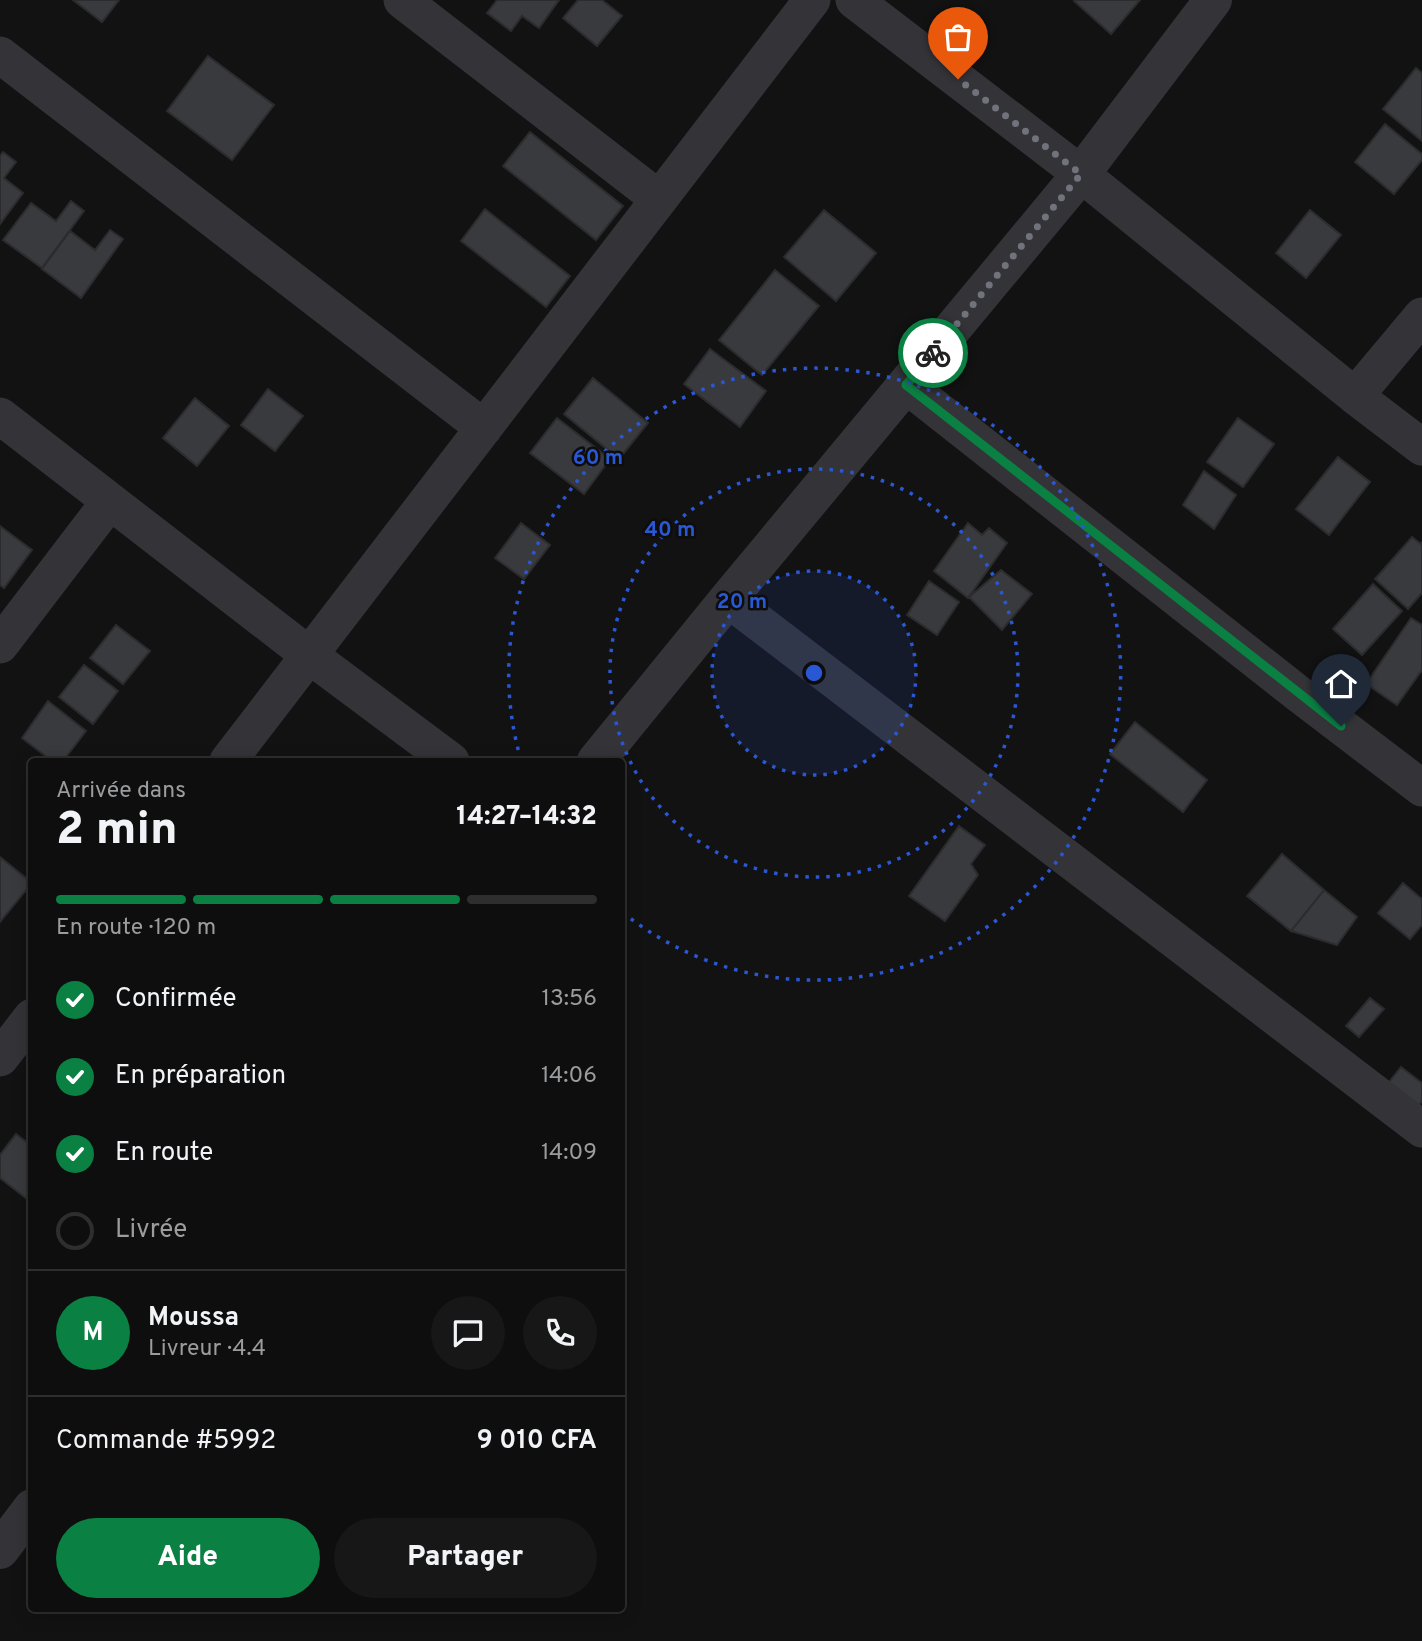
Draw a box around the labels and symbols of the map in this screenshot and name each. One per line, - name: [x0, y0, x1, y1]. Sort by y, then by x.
- pin: [928, 7, 988, 79]
- courier: [898, 318, 968, 388]
- text: 60 m: [573, 445, 623, 472]
- text: 40 m: [645, 517, 695, 544]
- text: 20 m: [717, 589, 767, 616]
- pin: [1311, 654, 1371, 726]
- centre of rings: [802, 661, 826, 685]

